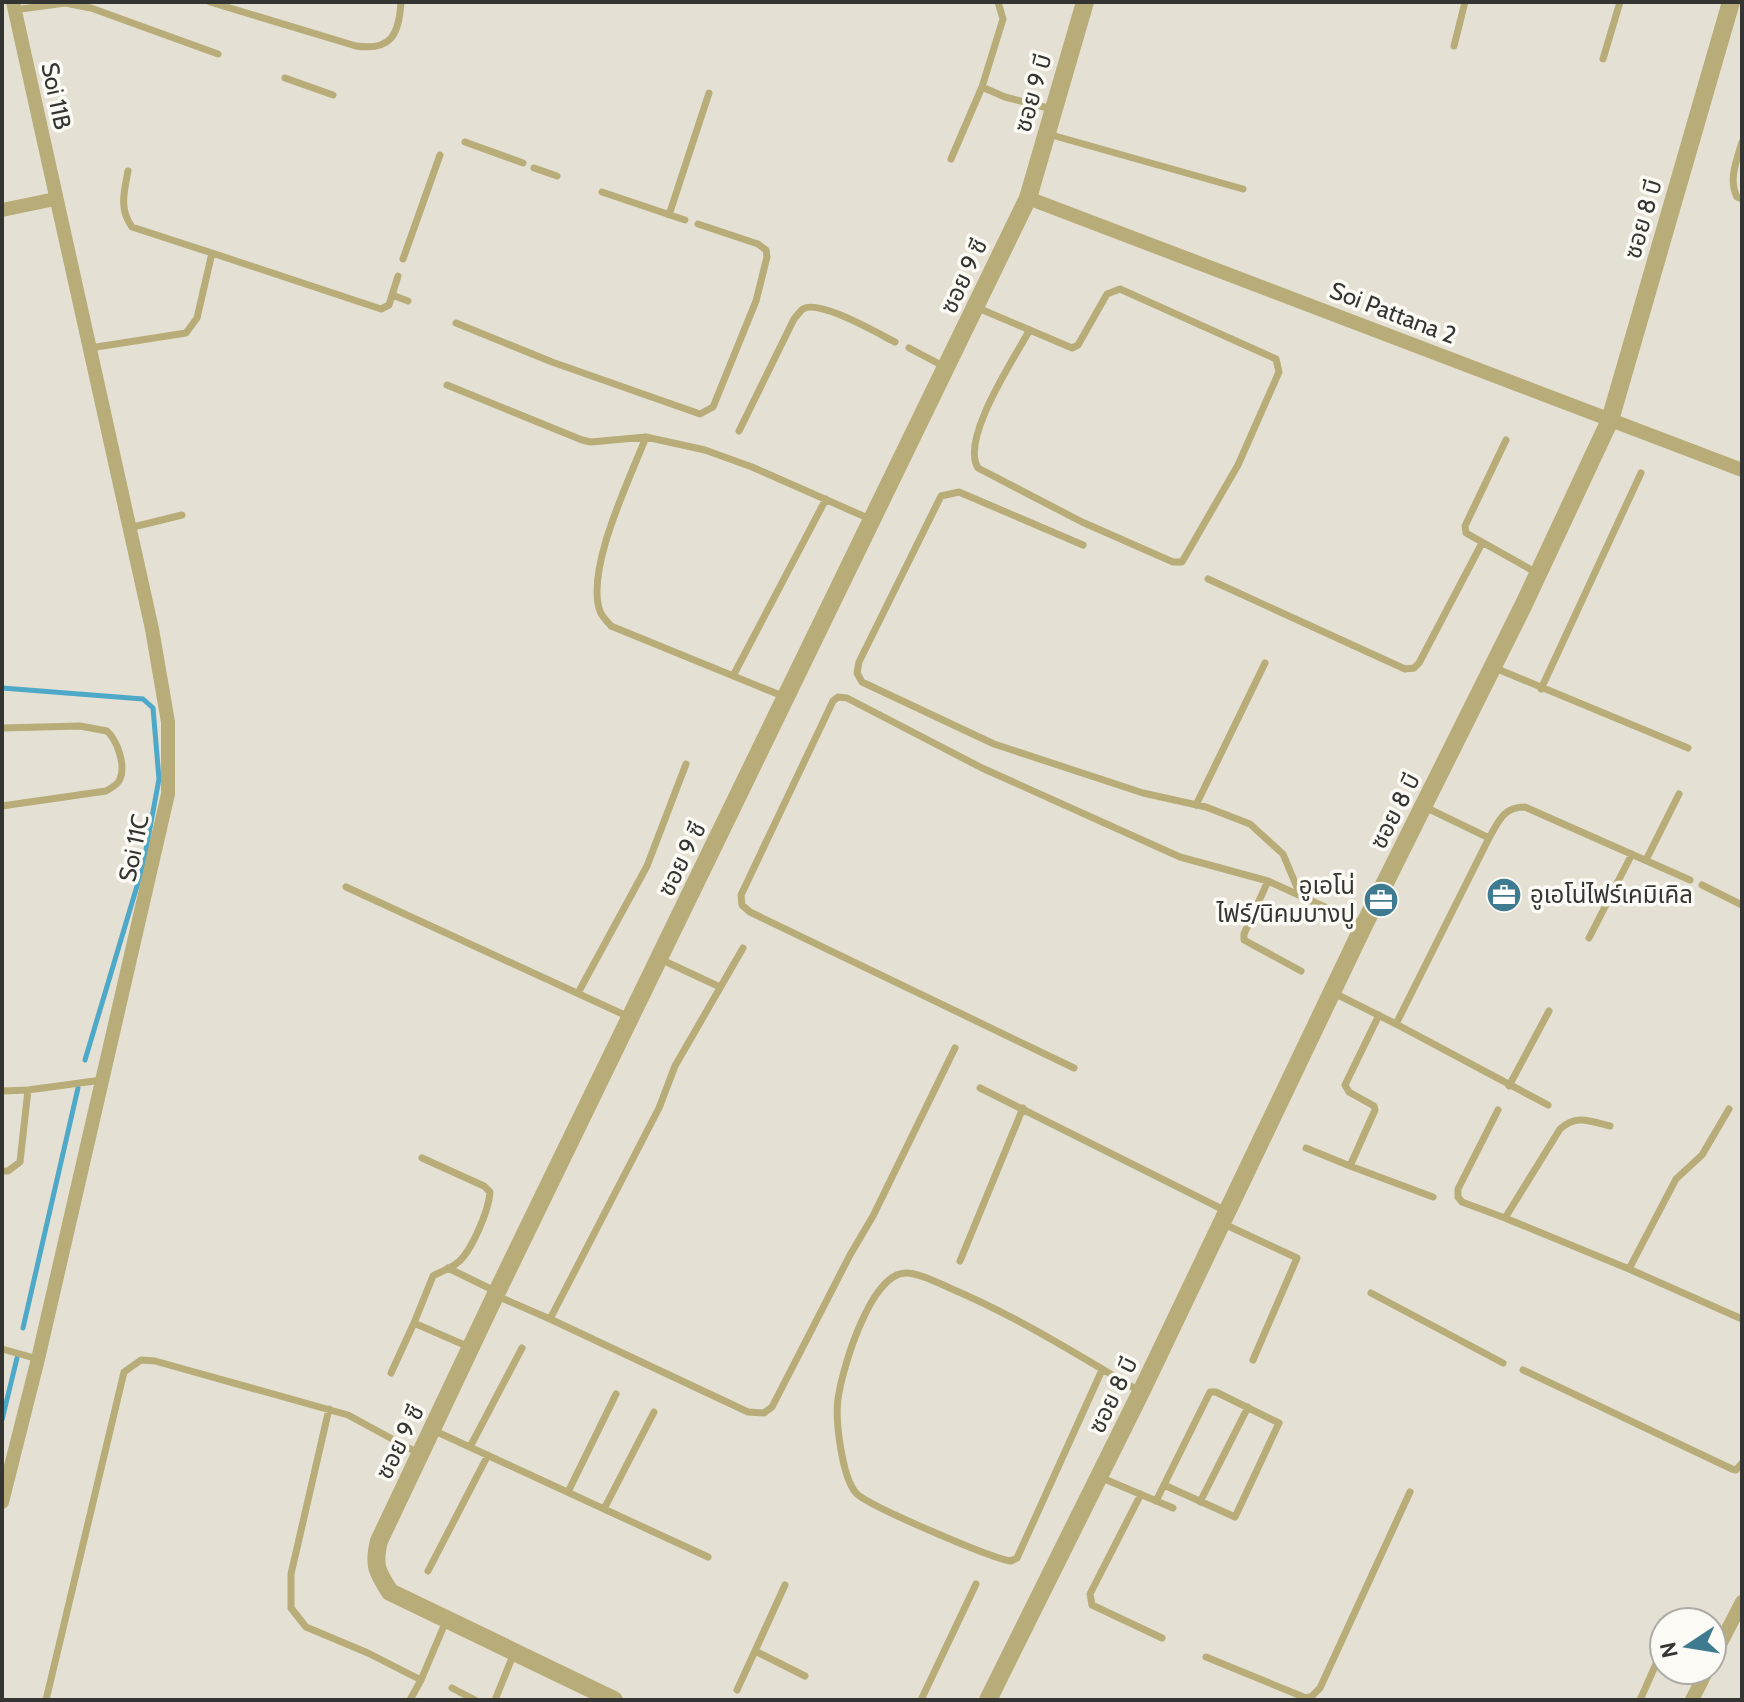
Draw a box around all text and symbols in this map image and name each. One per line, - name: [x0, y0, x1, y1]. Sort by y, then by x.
- street label: ซอย 9 บี: [1008, 50, 1058, 135]
- street label: Soi 11B: [35, 60, 78, 132]
- street label: ซอย 8 บี: [1617, 176, 1668, 262]
- street label: ซอย 9 ซี: [934, 234, 993, 318]
- street label: Soi Pattana 2: [1326, 275, 1460, 350]
- street label: ซอย 8 บี: [1363, 768, 1426, 854]
- street label: Soi 11C: [112, 812, 155, 884]
- street label: ซอย 9 ซี: [651, 817, 712, 901]
- place label: อูเอโน่ ไฟร์/นิคมบางปู: [1215, 871, 1355, 929]
- office icon: อูเอโน่ไฟร์เคมิเคิล: [1485, 876, 1523, 914]
- place label: อูเอโน่ไฟร์เคมิเคิล: [1530, 880, 1693, 910]
- office icon: อูเอโน่ ไฟร์/นิคมบางปู: [1362, 881, 1400, 919]
- street label: ซอย 8 บี: [1082, 1352, 1143, 1438]
- street label: ซอย 9 ซี: [369, 1400, 430, 1484]
- north arrow: [1648, 1606, 1728, 1686]
- text: N: [1654, 1640, 1684, 1660]

